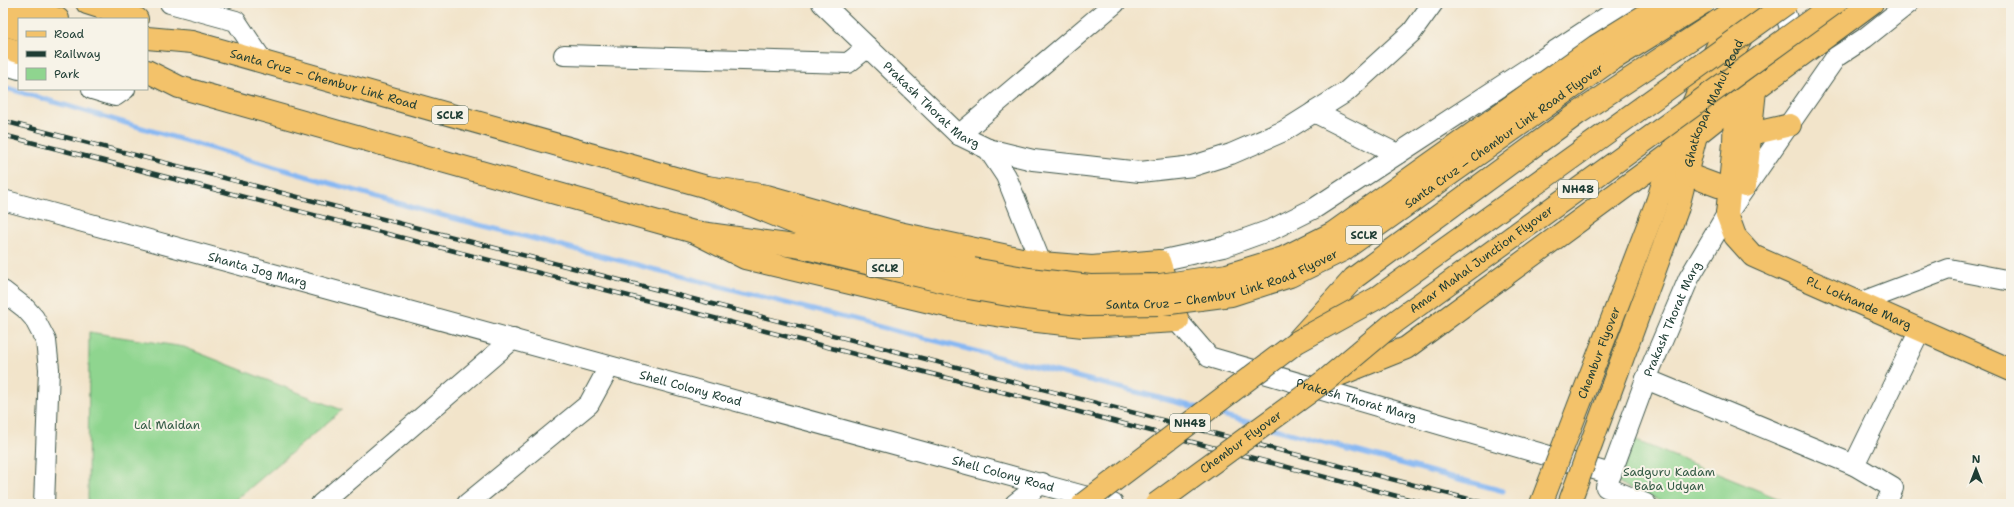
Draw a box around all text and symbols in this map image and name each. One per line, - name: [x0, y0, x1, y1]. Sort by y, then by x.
- legend: [18, 18, 148, 90]
- text: Road: [54, 26, 85, 42]
- street label: Ghatkopar Mahul Road: [1680, 36, 1747, 169]
- street label: Santa Cruz – Chembur Link Road: [228, 45, 420, 113]
- text: Railway: [54, 46, 101, 62]
- street label: Prakash Thorat Marg: [880, 58, 982, 152]
- street label: Santa Cruz – Chembur Link Road Flyover: [1401, 60, 1607, 212]
- text: Park: [54, 66, 80, 82]
- road number: SCLR: [432, 106, 468, 124]
- road number: NH48: [1558, 180, 1598, 198]
- street label: Amar Mahal Junction Flyover: [1406, 202, 1556, 317]
- road number: SCLR: [1346, 226, 1382, 244]
- street label: Santa Cruz – Chembur Link Road Flyover: [1106, 246, 1341, 313]
- street label: Shanta Jog Marg: [206, 249, 309, 291]
- street label: Prakash Thorat Marg: [1640, 258, 1705, 379]
- road number: SCLR: [867, 259, 903, 277]
- street label: P.L. Lokhande Marg: [1804, 272, 1914, 333]
- street label: Chembur Flyover: [1574, 304, 1624, 401]
- street label: Shell Colony Road: [638, 367, 744, 410]
- street label: Prakash Thorat Marg: [1294, 375, 1419, 425]
- street label: Chembur Flyover: [1197, 407, 1285, 477]
- road number: NH48: [1170, 414, 1210, 432]
- park label: Lal Maidan: [134, 417, 200, 433]
- north arrow: [1956, 449, 1996, 489]
- street label: Shell Colony Road: [950, 452, 1057, 496]
- text: N: [1972, 452, 1981, 467]
- park label: Sadguru Kadam Baba Udyan: [1623, 464, 1715, 494]

